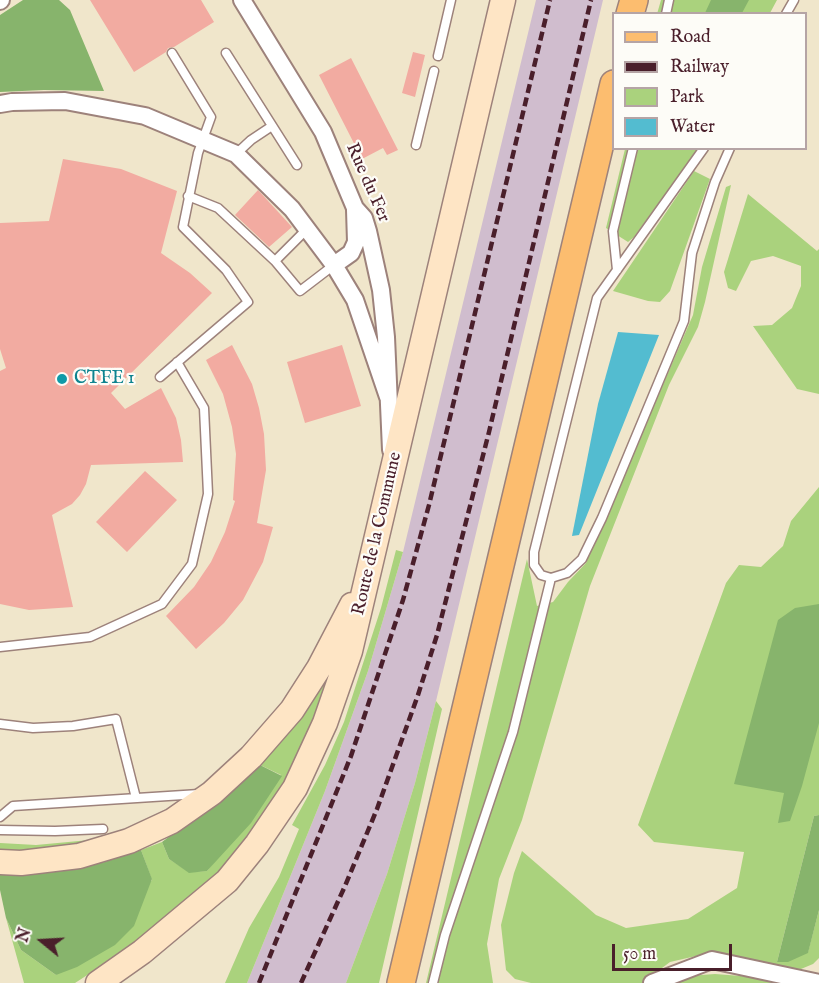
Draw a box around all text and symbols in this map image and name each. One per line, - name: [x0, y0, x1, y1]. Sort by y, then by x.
- legend: [612, 12, 807, 150]
- text: Road: [670, 26, 711, 49]
- text: Railway: [670, 56, 729, 79]
- text: Park: [670, 86, 704, 109]
- text: Water: [670, 116, 715, 139]
- street label: Rue du Fer: [340, 140, 394, 226]
- place label: CTFE 1: [74, 368, 135, 390]
- marker: CTFE 1: [55, 372, 69, 386]
- street label: Route de la Commune: [349, 450, 407, 618]
- north arrow: [12, 911, 72, 971]
- text: N: [13, 926, 37, 945]
- scale bar: [615, 932, 735, 970]
- text: 50 m: [623, 943, 656, 966]

